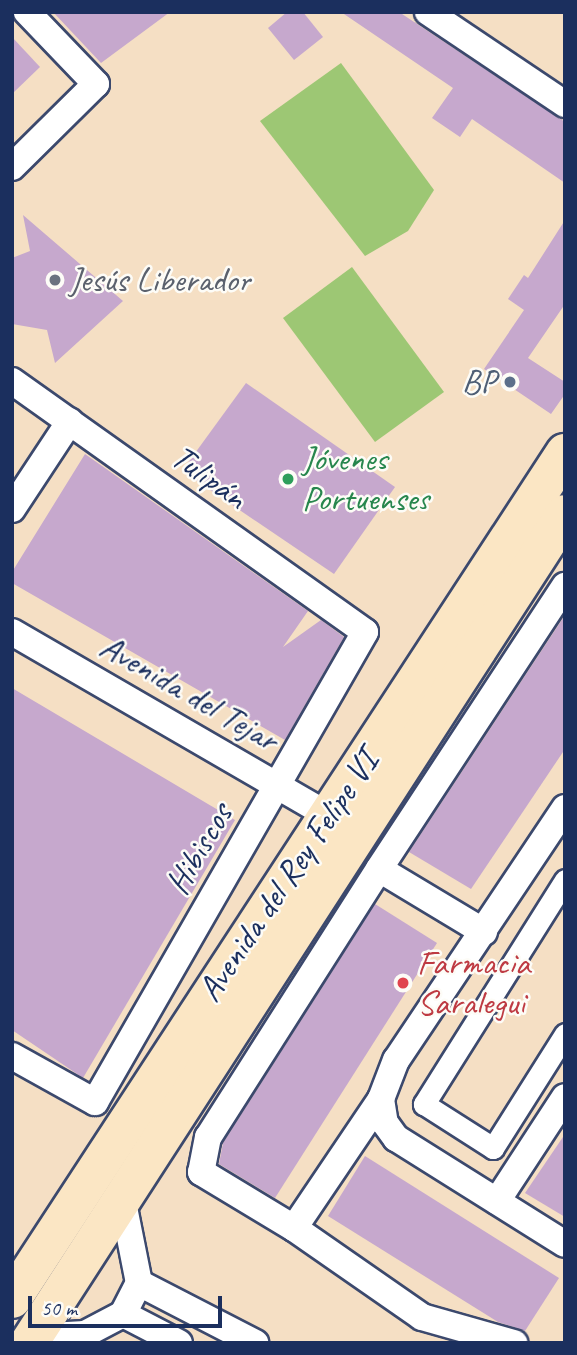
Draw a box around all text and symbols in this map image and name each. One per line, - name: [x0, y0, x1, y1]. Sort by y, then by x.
- place label: Jesús Liberador: [69, 259, 250, 301]
- marker: Jesús Liberador: [47, 272, 63, 288]
- place label: BP: [462, 361, 496, 403]
- marker: BP: [502, 374, 518, 390]
- street label: Tulipán: [163, 436, 255, 518]
- place label: Jóvenes Portuenses: [302, 438, 429, 520]
- marker: Jóvenes Portuenses: [280, 471, 296, 487]
- street label: Avenida del Tejar: [93, 626, 285, 760]
- street label: Avenida del Rey Felipe VI: [189, 743, 387, 1009]
- street label: Hibiscos: [156, 796, 242, 902]
- place label: Farmacia Saralegui: [417, 942, 530, 1024]
- marker: Farmacia Saralegui: [395, 975, 411, 991]
- scale bar: [32, 1282, 226, 1326]
- text: 50 m: [41, 1295, 77, 1321]

